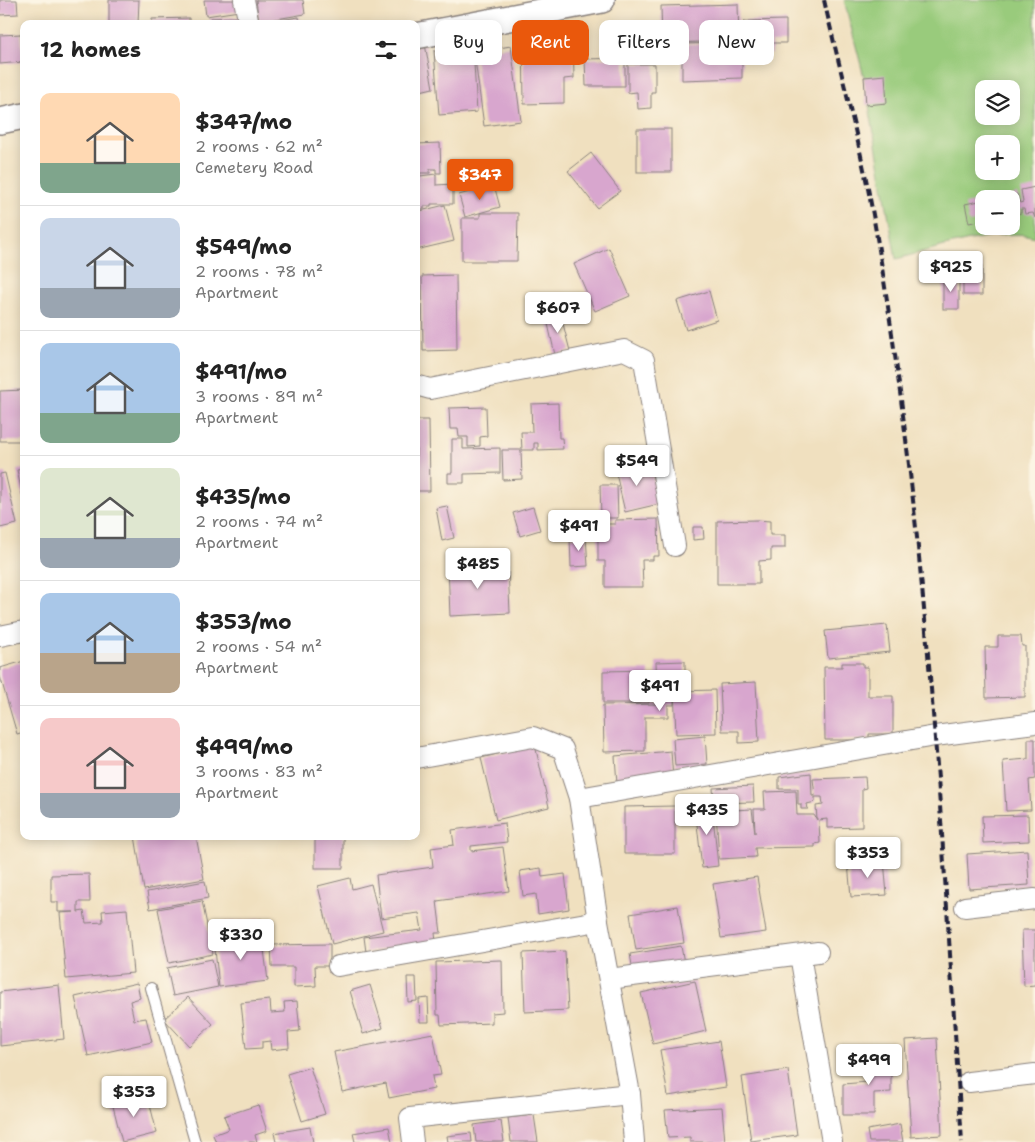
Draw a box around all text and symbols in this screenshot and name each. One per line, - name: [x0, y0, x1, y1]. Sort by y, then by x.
- chip: Buy: [435, 20, 502, 65]
- chip: Rent: [512, 20, 589, 65]
- chip: Filters: [599, 20, 689, 65]
- chip: New: [699, 20, 774, 65]
- text: 12 homes: [40, 36, 141, 64]
- icon: filters: [372, 36, 400, 64]
- map controls: [975, 80, 1020, 235]
- button: layers: [975, 80, 1020, 125]
- text: $347/mo: [195, 108, 292, 136]
- icon: home: [80, 113, 140, 173]
- button: +: [975, 135, 1020, 180]
- text: 2 rooms · 62 m²: [195, 136, 323, 157]
- text: Cemetery Road: [195, 157, 313, 178]
- pin: $347: [450, 158, 510, 201]
- text: $347: [458, 164, 502, 185]
- button: −: [975, 190, 1020, 235]
- text: $549/mo: [195, 233, 292, 261]
- icon: home: [80, 238, 140, 298]
- pin: $925: [921, 250, 981, 293]
- text: $925: [930, 256, 972, 277]
- text: 2 rooms · 78 m²: [195, 261, 323, 282]
- text: Apartment: [195, 282, 278, 303]
- pin: $607: [528, 292, 588, 334]
- text: $607: [536, 297, 580, 318]
- text: $491/mo: [195, 358, 287, 386]
- icon: home: [80, 363, 140, 423]
- text: 3 rooms · 89 m²: [195, 386, 323, 407]
- text: Apartment: [195, 407, 278, 428]
- pin: $549: [607, 444, 667, 487]
- text: $549: [616, 450, 658, 471]
- text: $435/mo: [195, 483, 291, 511]
- icon: home: [80, 488, 140, 548]
- pin: $491: [549, 510, 609, 552]
- text: 2 rooms · 74 m²: [195, 511, 323, 532]
- text: $491: [559, 515, 599, 536]
- text: Apartment: [195, 532, 278, 553]
- pin: $485: [448, 548, 508, 590]
- text: $485: [456, 553, 500, 574]
- text: $353/mo: [195, 608, 292, 636]
- icon: home: [80, 613, 140, 673]
- text: 2 rooms · 54 m²: [195, 636, 322, 657]
- text: Apartment: [195, 657, 278, 678]
- pin: $491: [630, 670, 690, 712]
- text: $491: [640, 675, 680, 696]
- text: $499/mo: [195, 733, 293, 761]
- icon: home: [80, 738, 140, 798]
- text: 3 rooms · 83 m²: [195, 761, 323, 782]
- text: Apartment: [195, 782, 278, 803]
- pin: $435: [677, 794, 737, 836]
- text: $435: [686, 799, 728, 820]
- pin: $353: [838, 836, 898, 879]
- text: $353: [847, 842, 889, 863]
- pin: $330: [211, 918, 271, 961]
- text: $330: [219, 924, 263, 945]
- pin: $499: [839, 1044, 899, 1086]
- text: $499: [847, 1049, 891, 1070]
- pin: $353: [104, 1076, 164, 1118]
- text: $353: [113, 1081, 155, 1102]

